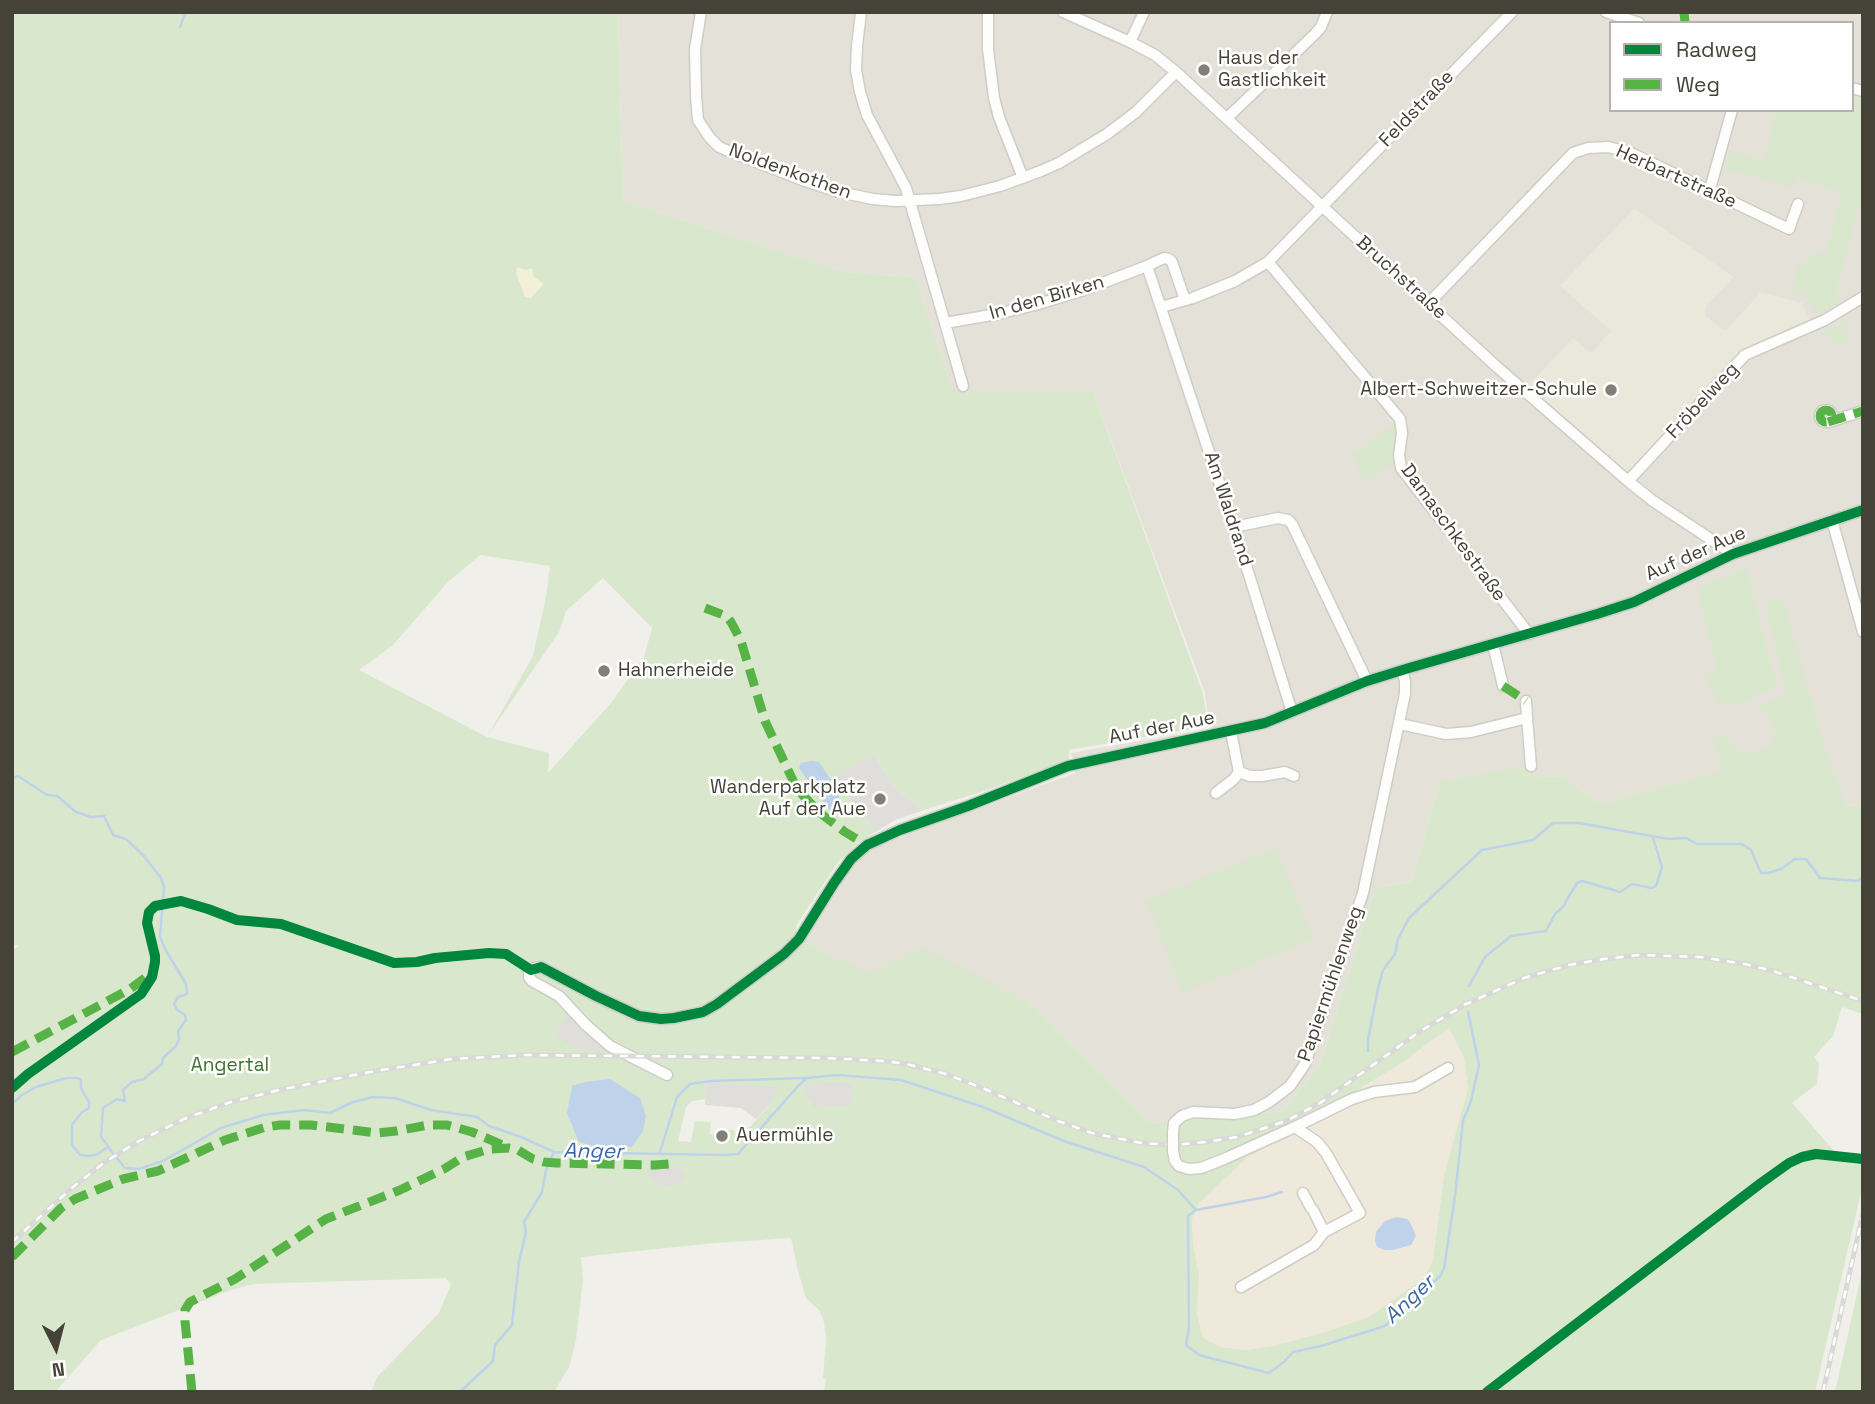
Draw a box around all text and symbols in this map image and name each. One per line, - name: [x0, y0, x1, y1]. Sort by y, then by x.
- legend: [1609, 21, 1854, 112]
- text: Radweg: [1676, 36, 1757, 63]
- place label: Haus der Gastlichkeit: [1218, 48, 1327, 92]
- marker: Haus der Gastlichkeit: [1196, 62, 1212, 78]
- street label: Feldstraße: [1375, 66, 1459, 152]
- text: Weg: [1676, 71, 1720, 98]
- street label: Noldenkothen: [726, 139, 854, 205]
- street label: Herbartstraße: [1612, 140, 1740, 214]
- street label: Bruchstraße: [1351, 231, 1451, 325]
- street label: In den Birken: [987, 271, 1107, 325]
- street label: Fröbelweg: [1662, 358, 1744, 444]
- place label: Albert-Schweitzer-Schule: [1360, 379, 1597, 401]
- marker: Albert-Schweitzer-Schule: [1603, 382, 1619, 398]
- street label: Am Waldrand: [1199, 449, 1257, 569]
- street label: Damaschkestraße: [1396, 460, 1510, 606]
- street label: Auf der Aue: [1642, 522, 1750, 586]
- place label: Hahnerheide: [618, 660, 734, 682]
- marker: Hahnerheide: [596, 663, 612, 679]
- street label: Auf der Aue: [1107, 707, 1217, 749]
- place label: Wanderparkplatz Auf der Aue: [710, 777, 866, 821]
- marker: Wanderparkplatz Auf der Aue: [872, 791, 888, 807]
- street label: Papiermühlenweg: [1294, 903, 1368, 1065]
- park label: Angertal: [191, 1055, 269, 1077]
- place label: Auermühle: [736, 1125, 833, 1147]
- marker: Auermühle: [714, 1128, 730, 1144]
- water label: Anger: [563, 1139, 623, 1165]
- water label: Anger: [1379, 1270, 1441, 1330]
- north arrow: [21, 1313, 91, 1383]
- text: N: [51, 1356, 66, 1382]

